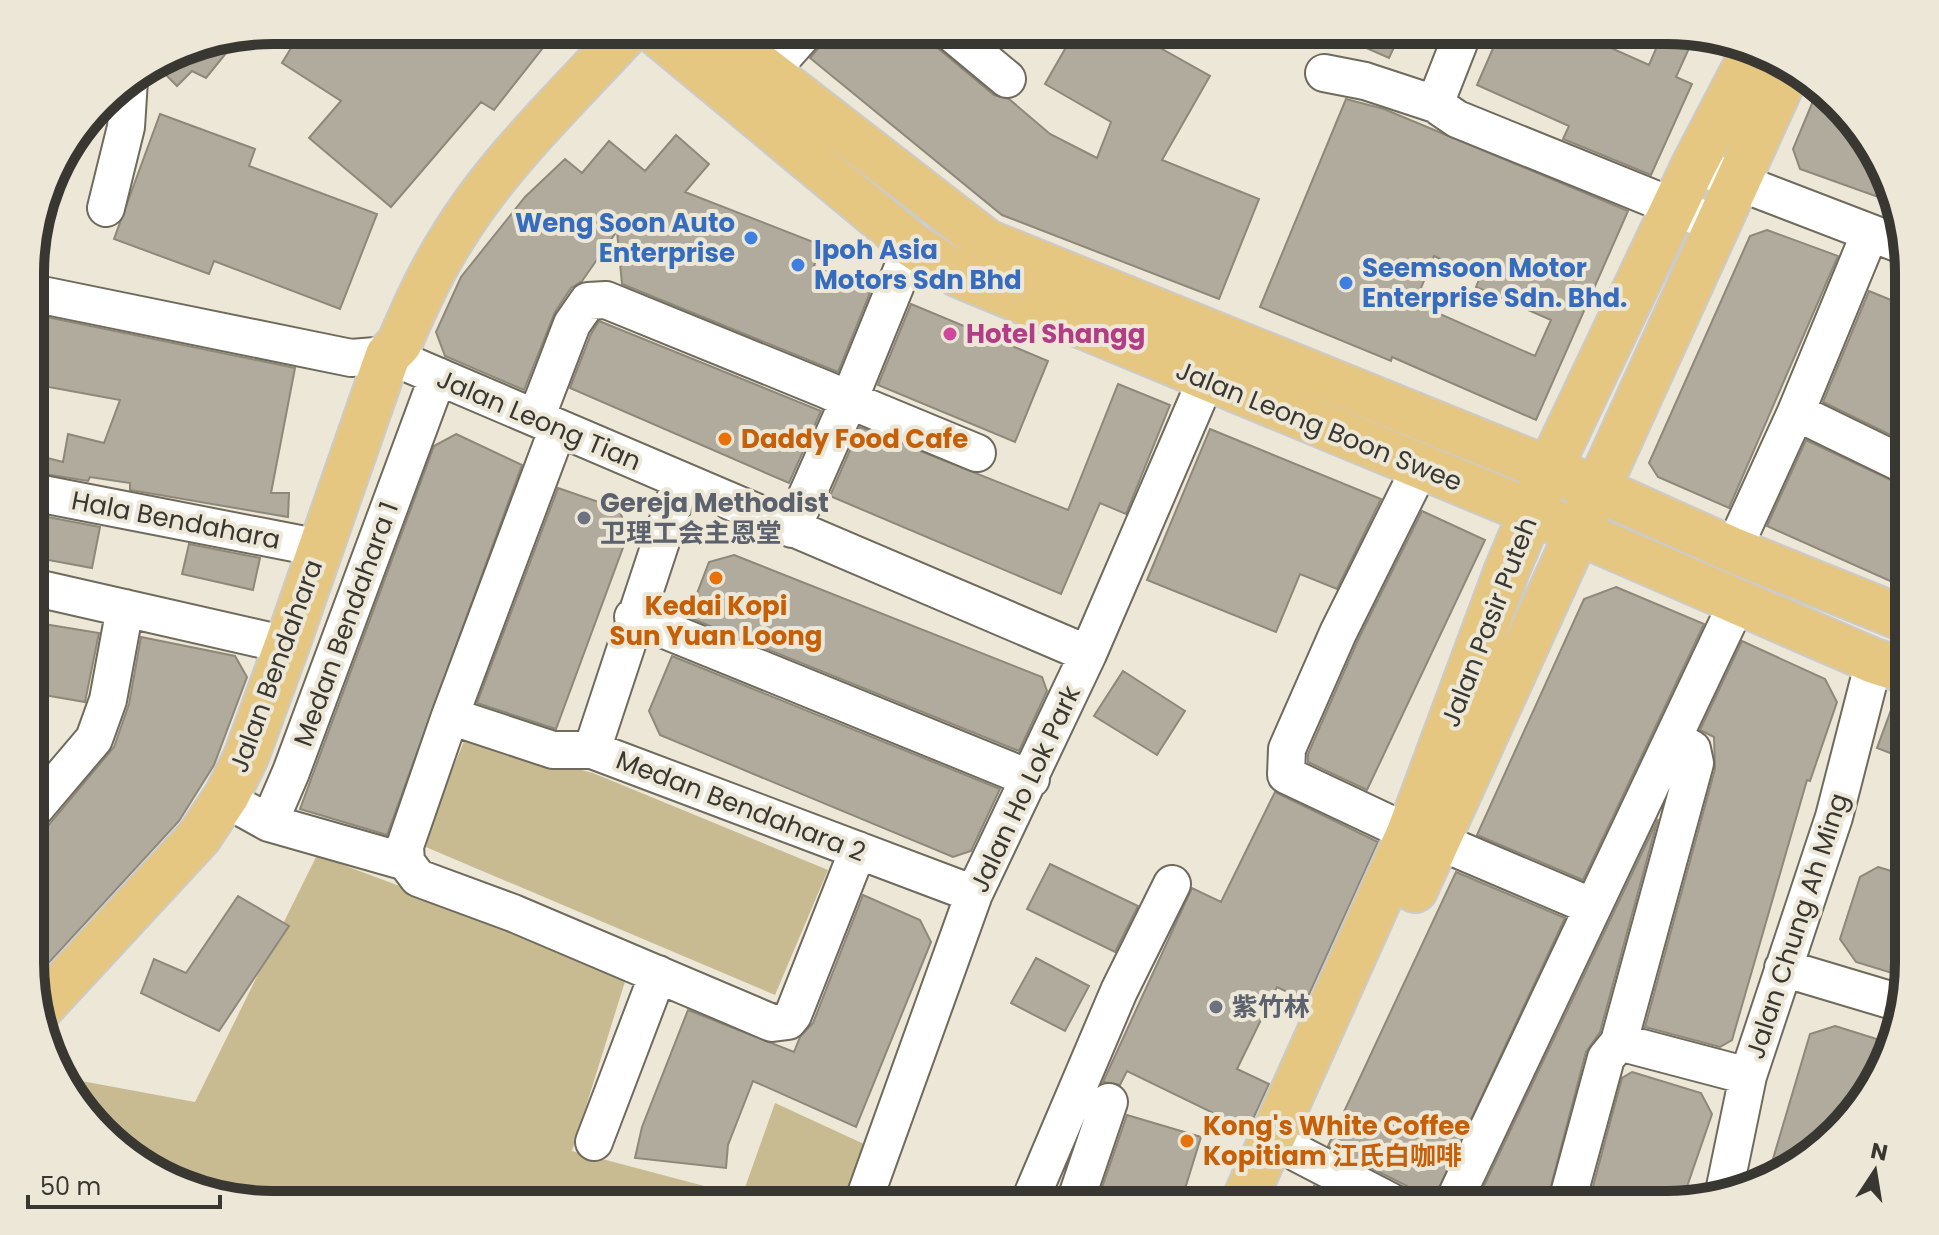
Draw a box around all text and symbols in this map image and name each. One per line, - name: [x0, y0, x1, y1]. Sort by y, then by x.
- place label: Weng Soon Auto Enterprise: [515, 205, 735, 271]
- marker: Weng Soon Auto Enterprise: [742, 229, 760, 247]
- place label: Ipoh Asia Motors Sdn Bhd: [814, 232, 1022, 298]
- place label: Seemsoon Motor Enterprise Sdn. Bhd.: [1362, 250, 1627, 316]
- marker: Ipoh Asia Motors Sdn Bhd: [789, 256, 807, 274]
- marker: Seemsoon Motor Enterprise Sdn. Bhd.: [1337, 274, 1355, 292]
- place label: Hotel Shangg: [966, 316, 1145, 352]
- marker: Hotel Shangg: [941, 325, 959, 343]
- street label: Jalan Leong Boon Swee: [1171, 352, 1467, 500]
- street label: Jalan Leong Tian: [431, 361, 647, 479]
- place label: Daddy Food Cafe: [741, 421, 968, 457]
- marker: Daddy Food Cafe: [716, 430, 734, 448]
- street label: Hala Bendahara: [69, 482, 283, 558]
- place label: Gereja Methodist 卫理工会主恩堂: [600, 485, 829, 551]
- street label: Medan Bendahara 1: [285, 497, 407, 751]
- marker: Gereja Methodist 卫理工会主恩堂: [575, 509, 593, 527]
- street label: Jalan Pasir Puteh: [1432, 512, 1546, 732]
- street label: Jalan Bendahara: [221, 554, 331, 778]
- marker: Kedai Kopi Sun Yuan Loong: [707, 569, 725, 587]
- place label: Kedai Kopi Sun Yuan Loong: [610, 588, 822, 654]
- street label: Jalan Ho Lok Park: [961, 679, 1089, 898]
- street label: Medan Bendahara 2: [611, 742, 871, 870]
- street label: Jalan Chung Ah Ming: [1737, 788, 1857, 1064]
- place label: 紫竹林: [1232, 989, 1310, 1025]
- marker: 紫竹林: [1207, 998, 1225, 1016]
- place label: Kong's White Coffee Kopitiam 江氏白咖啡: [1203, 1108, 1470, 1174]
- north arrow: [1835, 1131, 1915, 1211]
- marker: Kong's White Coffee Kopitiam 江氏白咖啡: [1178, 1132, 1196, 1150]
- text: N: [1868, 1135, 1890, 1169]
- scale bar: [28, 1159, 220, 1209]
- text: 50 m: [40, 1170, 101, 1203]

